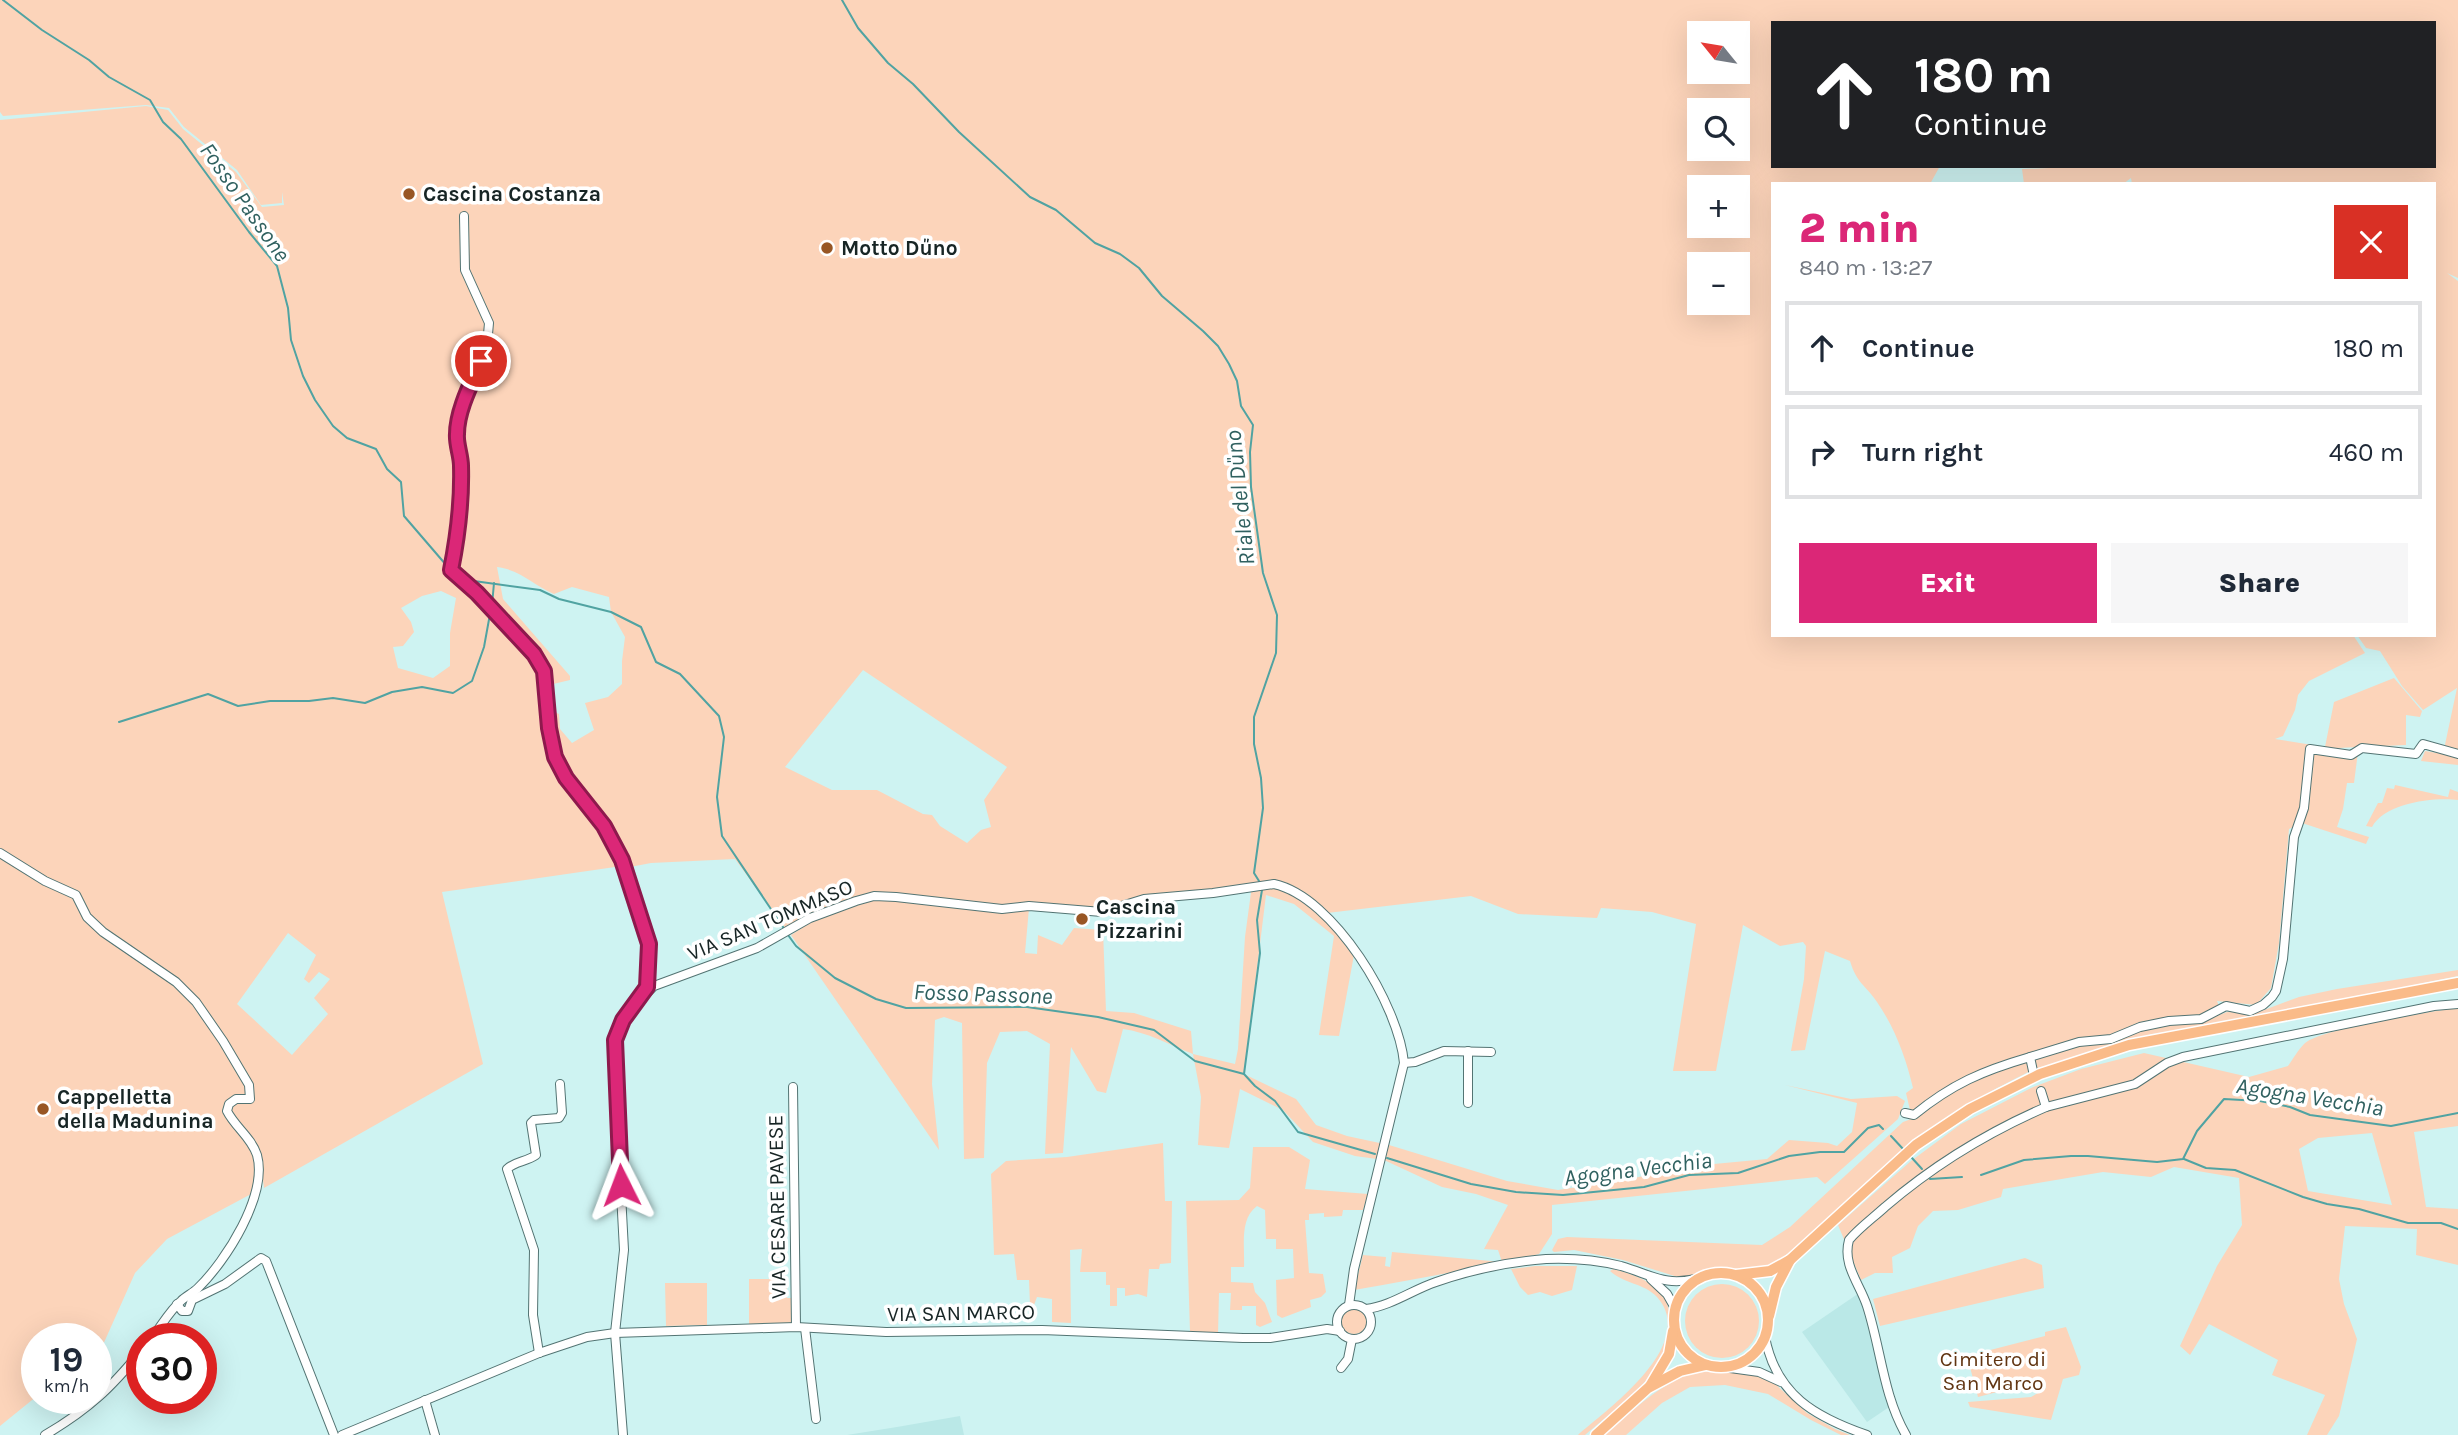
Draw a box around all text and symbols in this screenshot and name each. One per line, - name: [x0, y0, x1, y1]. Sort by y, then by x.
- north arrow: [1687, 21, 1750, 84]
- map controls: [1687, 21, 1750, 315]
- text: 180 m: [1914, 47, 2053, 104]
- icon: ahead: [1799, 49, 1890, 140]
- button: search: [1687, 98, 1750, 161]
- text: Continue: [1914, 106, 2047, 143]
- water label: Fosso Passone: [194, 137, 296, 267]
- button: +: [1687, 175, 1750, 238]
- place label: Cascina Costanza: [423, 182, 601, 206]
- marker: Cascina Costanza: [401, 186, 417, 202]
- text: 2 min: [1799, 203, 1919, 253]
- button: close: [2334, 205, 2408, 279]
- place label: Motto Dűno: [841, 236, 958, 260]
- marker: Motto Dűno: [819, 240, 835, 256]
- button: −: [1687, 252, 1750, 315]
- text: 840 m · 13:27: [1799, 254, 1932, 281]
- icon: ahead: [1803, 329, 1841, 367]
- pin: [451, 331, 511, 391]
- text: Continue: [1862, 333, 1974, 364]
- text: 180 m: [2334, 333, 2404, 364]
- icon: arrive: [462, 342, 500, 380]
- water label: Riale del Dűno: [1219, 429, 1261, 567]
- icon: right: [1803, 433, 1841, 471]
- text: Turn right: [1862, 437, 1983, 468]
- text: 460 m: [2329, 437, 2404, 468]
- button: Exit: [1799, 543, 2097, 623]
- button: Share: [2111, 543, 2408, 623]
- street label: VIA SAN TOMMASO: [684, 874, 856, 966]
- place label: Cascina Pizzarini: [1096, 895, 1183, 943]
- marker: Cascina Pizzarini: [1074, 911, 1090, 927]
- water label: Fosso Passone: [913, 978, 1053, 1010]
- water label: Agogna Vecchia: [2234, 1072, 2386, 1122]
- place label: Cappelletta della Madunina: [57, 1085, 213, 1133]
- marker: Cappelletta della Madunina: [35, 1101, 51, 1117]
- street label: VIA CESARE PAVESE: [763, 1115, 791, 1299]
- water label: Agogna Vecchia: [1563, 1147, 1713, 1191]
- position arrow: [584, 1148, 658, 1222]
- street label: VIA SAN MARCO: [887, 1300, 1035, 1326]
- speed limit sign: 30: [126, 1323, 217, 1414]
- text: 19: [50, 1339, 83, 1380]
- park label: Cimitero di San Marco: [1940, 1347, 2046, 1395]
- text: km/h: [44, 1375, 89, 1397]

